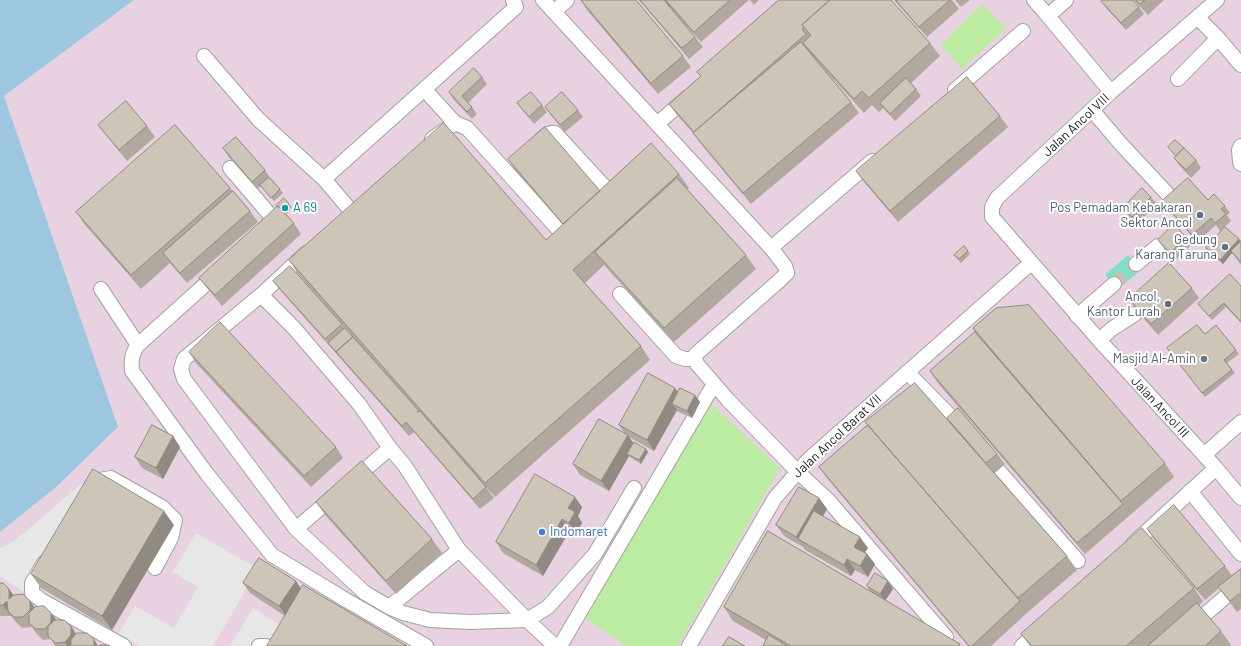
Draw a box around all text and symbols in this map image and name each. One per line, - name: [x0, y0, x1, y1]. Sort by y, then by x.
- street label: Jalan Ancol VIII: [1039, 90, 1113, 160]
- place label: A 69: [293, 200, 317, 216]
- place label: Pos Pemadam Kebakaran Sektor Ancol: [1050, 200, 1192, 231]
- marker: A 69: [280, 203, 290, 213]
- marker: Pos Pemadam Kebakaran Sektor Ancol: [1195, 210, 1205, 220]
- place label: Gedung Karang Taruna: [1135, 232, 1217, 263]
- marker: Gedung Karang Taruna: [1220, 242, 1230, 252]
- place label: Ancol, Kantor Lurah: [1087, 289, 1160, 320]
- marker: Ancol, Kantor Lurah: [1163, 299, 1173, 309]
- place label: Masjid Al-Amin: [1113, 351, 1196, 367]
- marker: Masjid Al-Amin: [1199, 354, 1209, 364]
- street label: Jalan Ancol III: [1128, 373, 1192, 441]
- street label: Jalan Ancol Barat VII: [790, 391, 884, 481]
- place label: Indomaret: [550, 524, 608, 540]
- marker: Indomaret: [537, 527, 547, 537]

